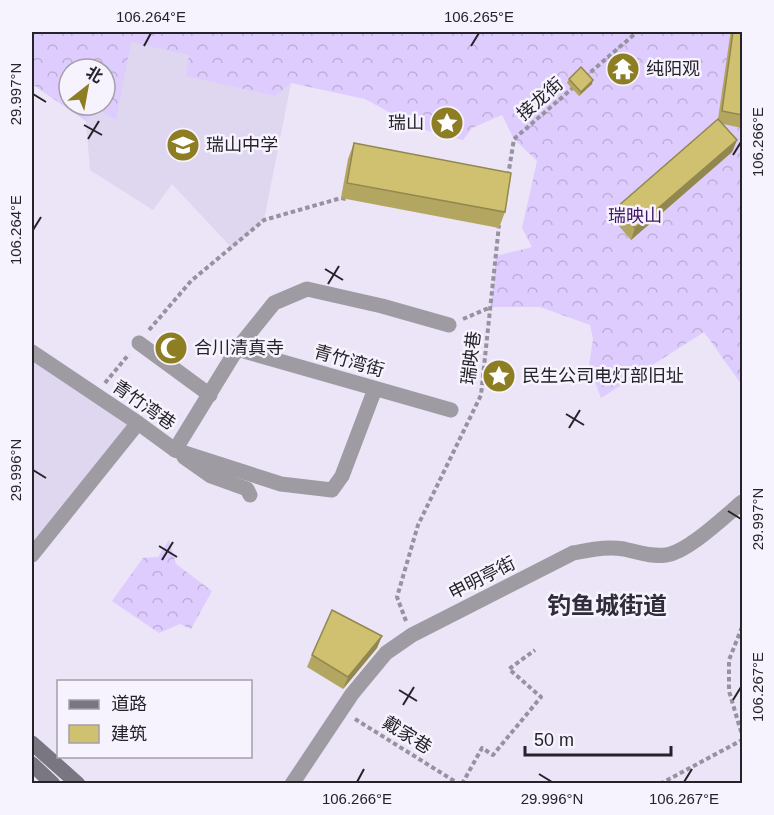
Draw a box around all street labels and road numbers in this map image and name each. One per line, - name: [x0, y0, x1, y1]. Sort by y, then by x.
- street label: 接龙街: [513, 74, 567, 124]
- street label: 瑞映巷: [458, 330, 484, 386]
- street label: 青竹湾街: [312, 341, 386, 381]
- street label: 青竹湾巷: [109, 376, 179, 434]
- street label: 申明亭街: [445, 553, 519, 603]
- street label: 戴家巷: [379, 712, 435, 758]

